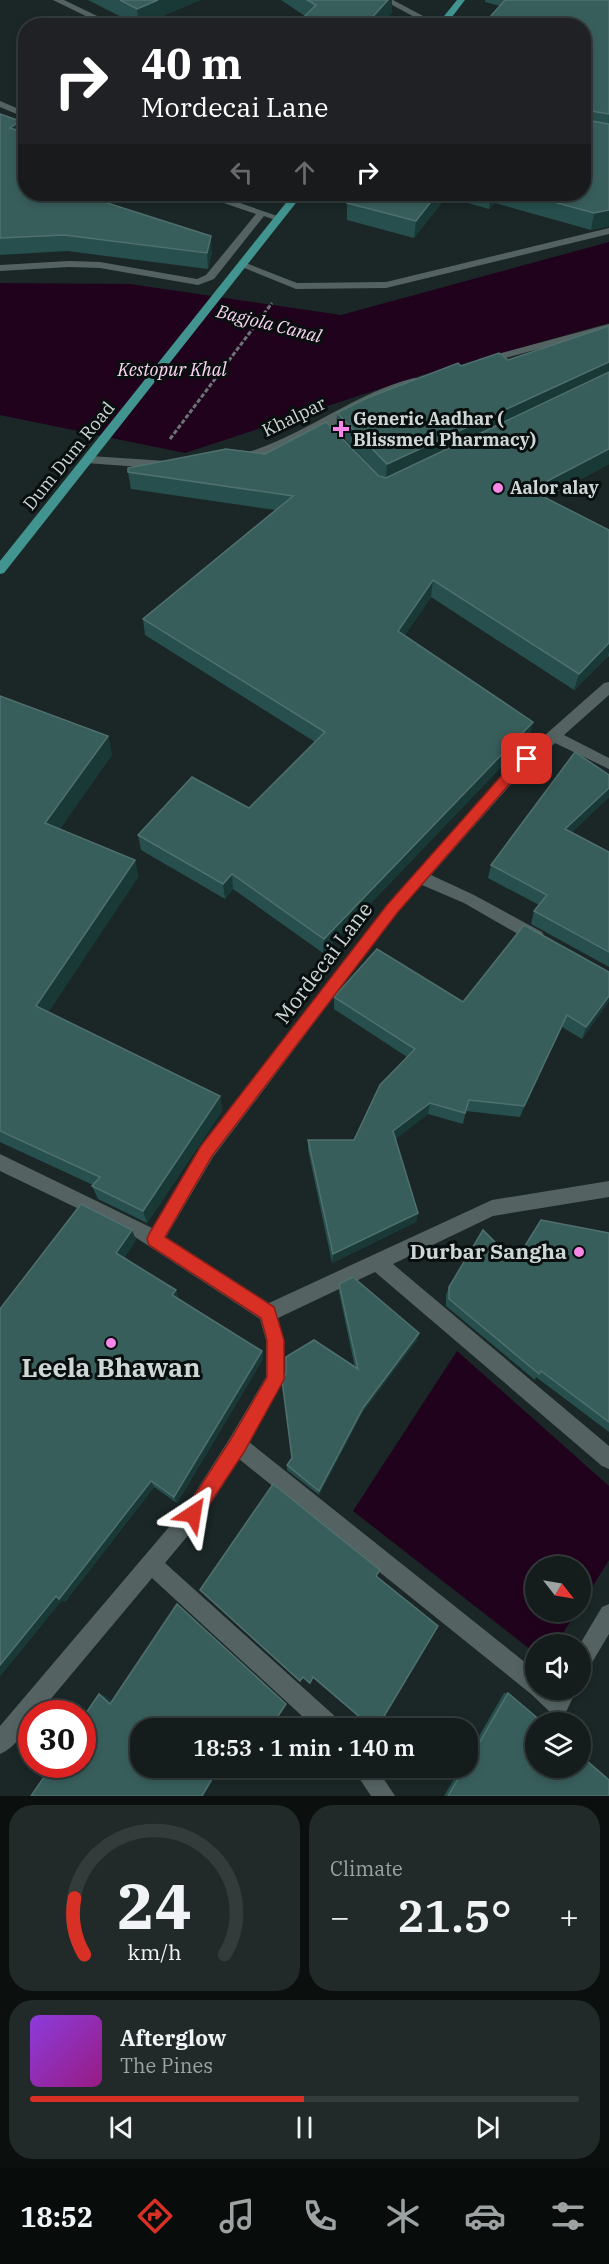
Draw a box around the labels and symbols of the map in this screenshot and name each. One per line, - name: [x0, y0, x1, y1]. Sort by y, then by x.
- water label: Bagjola Canal: [213, 299, 325, 348]
- water label: Kestopur Khal: [116, 358, 228, 381]
- street label: Khalpar: [258, 391, 329, 442]
- street label: Dum Dum Road: [18, 397, 120, 515]
- place label: Generic Aadhar ( Blissmed Pharmacy): [353, 407, 536, 451]
- marker: Generic Aadhar ( Blissmed Pharmacy): [334, 422, 348, 436]
- place label: Aalor alay: [510, 476, 599, 499]
- marker: Aalor alay: [491, 481, 505, 495]
- pin: [501, 733, 552, 784]
- street label: Mordecai Lane: [268, 896, 378, 1029]
- place label: Durbar Sangha: [410, 1237, 567, 1265]
- marker: Durbar Sangha: [572, 1245, 586, 1259]
- marker: Leela Bhawan: [104, 1336, 118, 1350]
- place label: Leela Bhawan: [22, 1350, 200, 1384]
- position arrow: [161, 1482, 225, 1546]
- north arrow: [525, 1556, 591, 1622]
- speed limit sign: 30: [18, 1700, 96, 1778]

